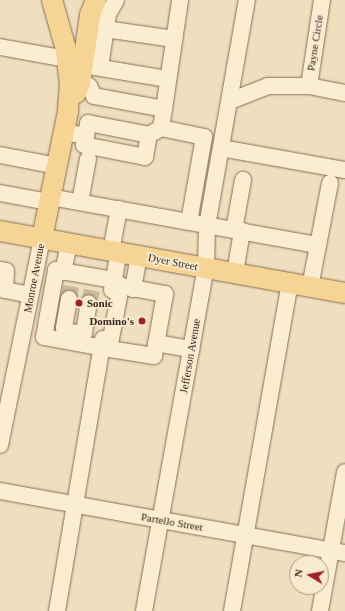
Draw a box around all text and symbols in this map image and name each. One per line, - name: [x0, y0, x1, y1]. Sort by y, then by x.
- street label: Payne Circle: [304, 14, 326, 72]
- street label: Monroe Avenue: [21, 242, 47, 314]
- street label: Dyer Street: [147, 251, 199, 273]
- place label: Sonic: [87, 296, 113, 310]
- marker: Sonic: [74, 298, 84, 308]
- place label: Domino's: [89, 314, 134, 328]
- marker: Domino's: [137, 316, 147, 326]
- street label: Jefferson Avenue: [177, 317, 203, 395]
- street label: Partello Street: [140, 510, 204, 534]
- north arrow: [289, 555, 329, 595]
- text: N: [292, 568, 305, 578]

